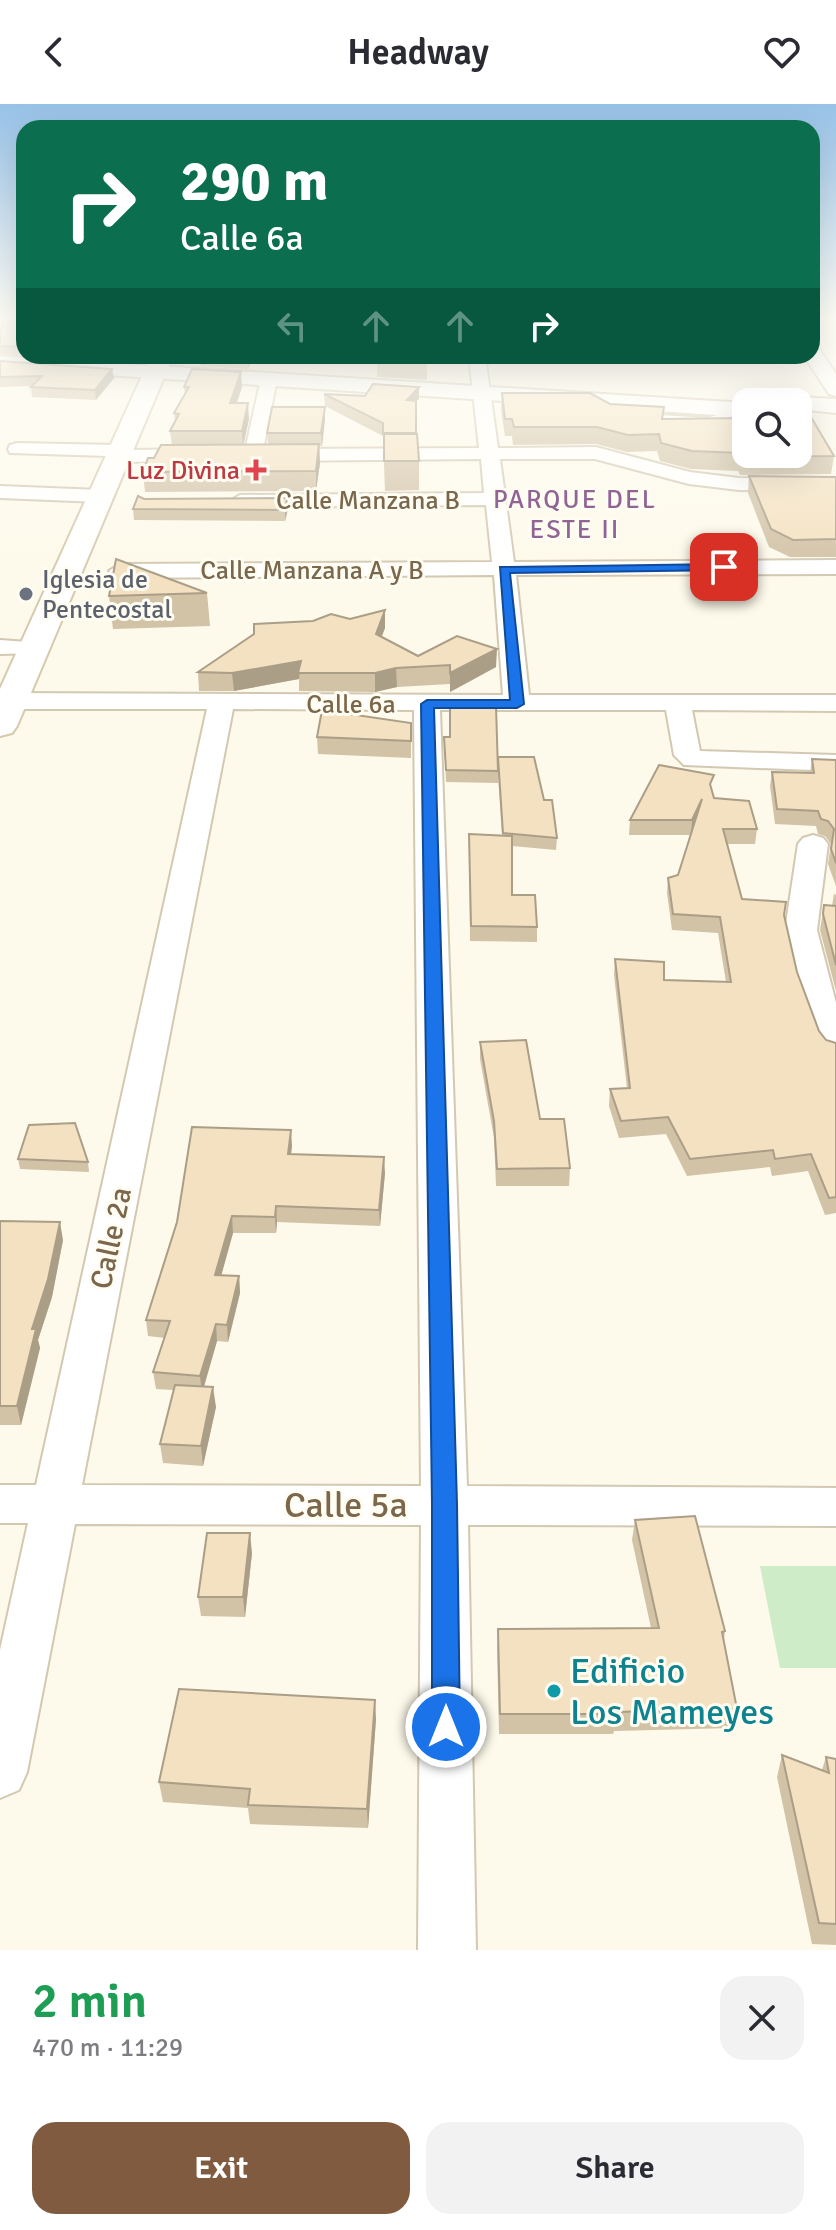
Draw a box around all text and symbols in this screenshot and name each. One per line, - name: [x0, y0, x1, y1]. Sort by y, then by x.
- icon: back: [32, 30, 76, 74]
- text: Headway: [347, 30, 489, 75]
- icon: heart: [760, 30, 804, 74]
- text: 290 m: [180, 147, 328, 216]
- icon: right: [48, 152, 152, 256]
- text: Calle 6a: [180, 216, 304, 261]
- icon: left: [270, 304, 314, 348]
- icon: ahead: [354, 304, 398, 348]
- icon: ahead: [438, 304, 482, 348]
- icon: right: [522, 304, 566, 348]
- map controls: [732, 388, 812, 468]
- button: search: [732, 388, 812, 468]
- place label: Luz Divina: [126, 455, 240, 487]
- marker: Luz Divina: [247, 461, 265, 479]
- district label: PARQUE DEL ESTE II: [493, 484, 657, 546]
- street label: Calle Manzana B: [276, 485, 460, 517]
- pin: [690, 533, 758, 601]
- icon: arrive: [702, 545, 746, 589]
- street label: Calle Manzana A y B: [200, 555, 424, 587]
- place label: Iglesia de Pentecostal: [42, 564, 172, 626]
- marker: Iglesia de Pentecostal: [17, 585, 35, 603]
- street label: Calle 6a: [306, 689, 396, 721]
- street label: Calle 2a: [83, 1184, 140, 1292]
- street label: Calle 5a: [284, 1483, 408, 1528]
- place label: Edificio Los Mameyes: [570, 1649, 774, 1735]
- marker: Edificio Los Mameyes: [545, 1682, 563, 1700]
- position arrow: [404, 1685, 488, 1769]
- text: 2 min: [32, 1972, 147, 2031]
- button: close: [720, 1976, 804, 2060]
- text: 470 m · 11:29: [32, 2032, 183, 2064]
- button: Exit: [32, 2122, 410, 2214]
- button: Share: [426, 2122, 804, 2214]

